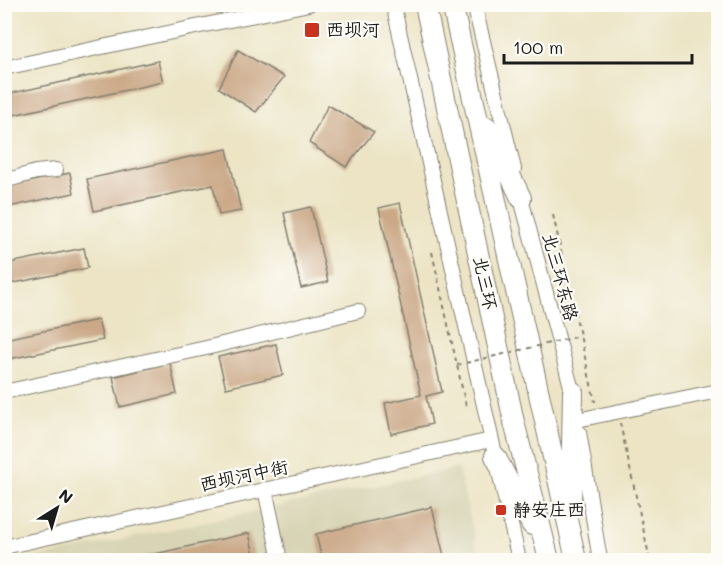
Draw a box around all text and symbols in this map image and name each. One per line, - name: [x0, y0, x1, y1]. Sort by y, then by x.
- place label: 西坝河: [326, 17, 380, 41]
- marker: 西坝河: [303, 21, 321, 39]
- scale bar: [504, 27, 692, 65]
- text: 100 m: [513, 35, 563, 59]
- street label: 北三环东路: [538, 230, 584, 323]
- street label: 北三环: [469, 254, 503, 312]
- street label: 西坝河中街: [197, 454, 290, 496]
- north arrow: [27, 478, 87, 538]
- text: N: [55, 484, 78, 508]
- place label: 静安庄西: [513, 497, 585, 521]
- marker: 静安庄西: [494, 503, 508, 517]

